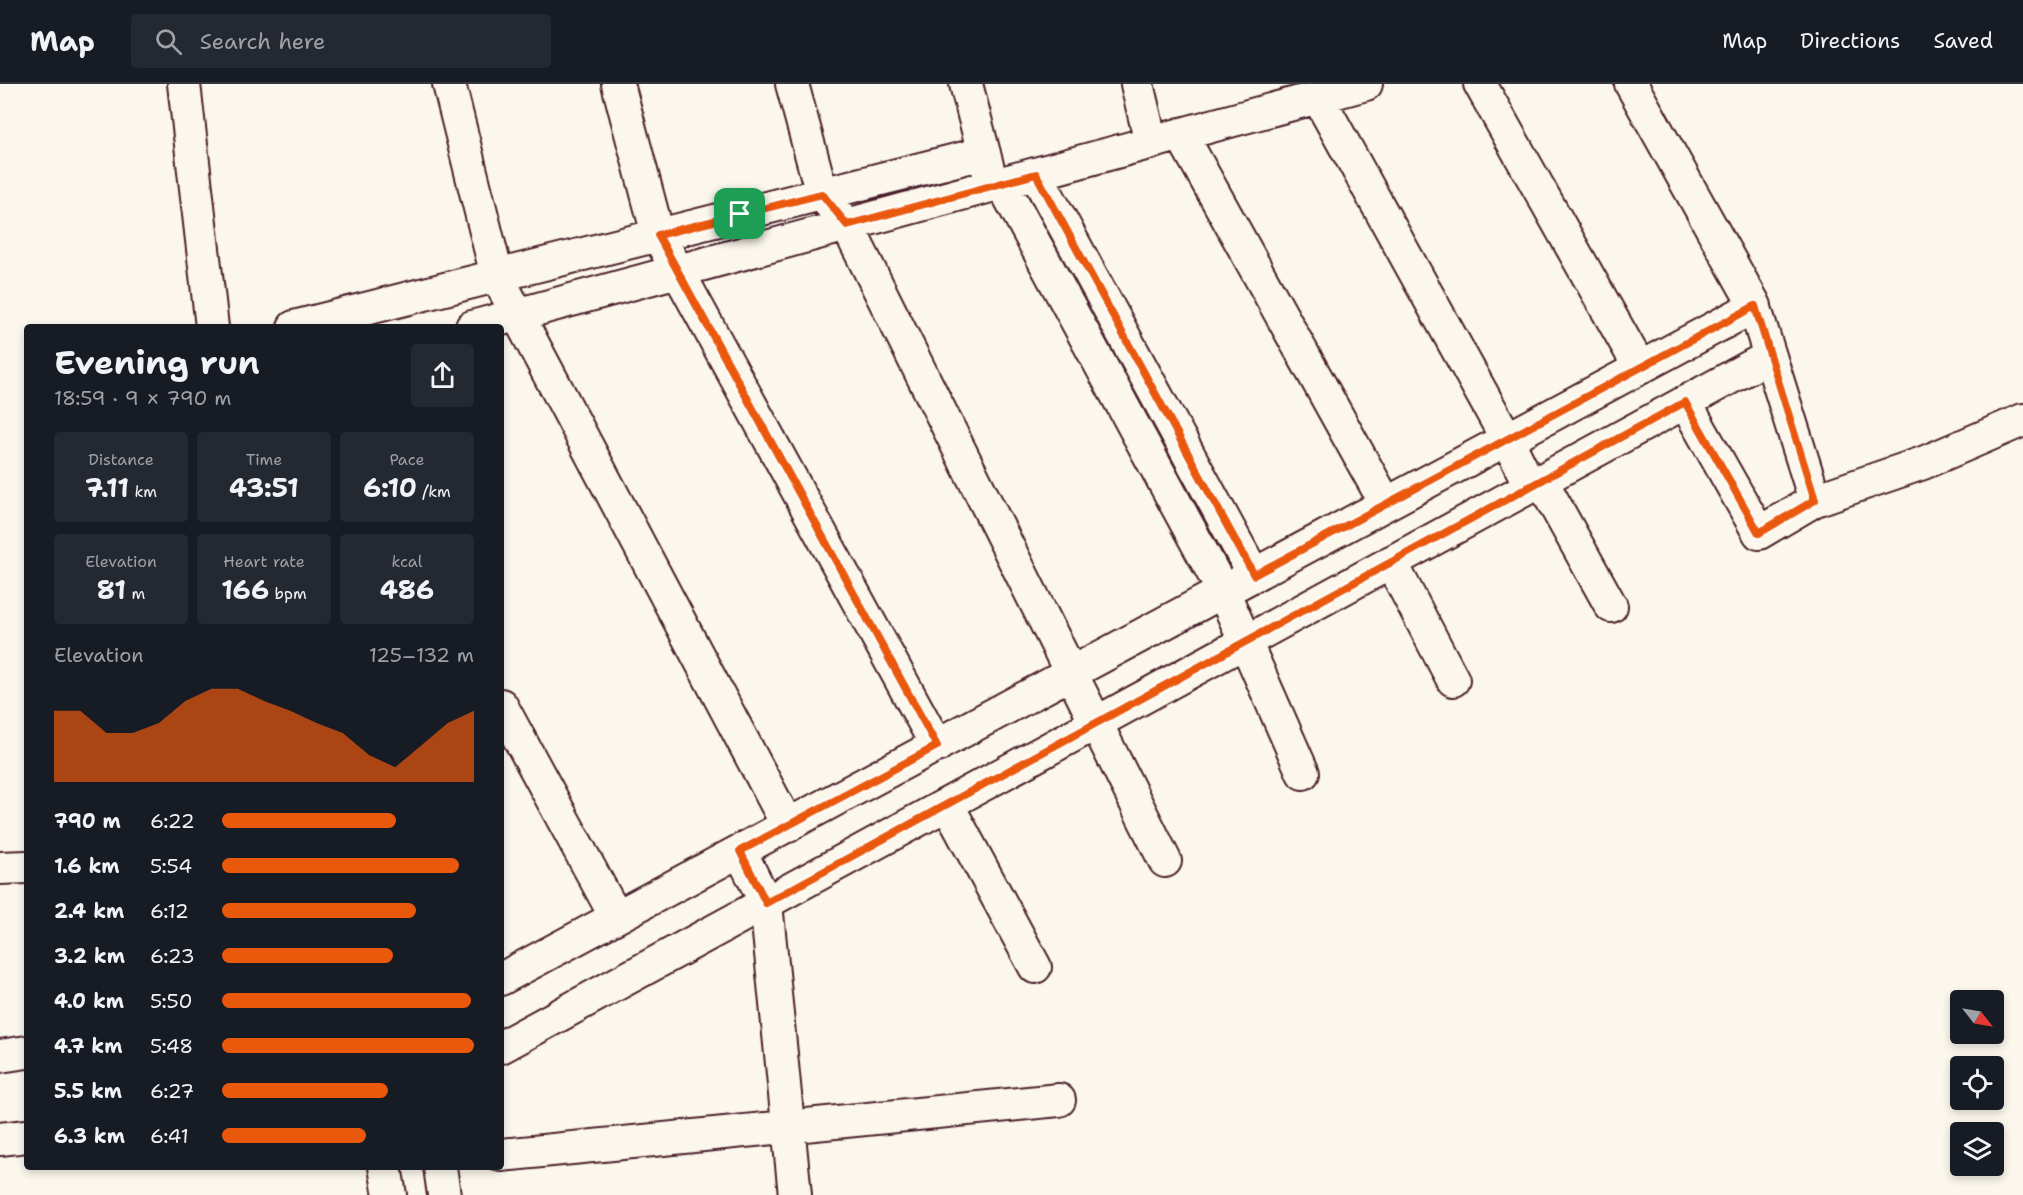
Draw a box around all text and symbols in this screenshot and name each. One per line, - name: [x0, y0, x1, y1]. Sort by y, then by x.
- search box: [131, 14, 551, 68]
- text: Map: [30, 22, 95, 60]
- icon: search: [152, 25, 185, 58]
- text: Search here: [200, 27, 325, 56]
- text: Map: [1722, 27, 1767, 55]
- text: Directions: [1800, 27, 1900, 55]
- text: Saved: [1933, 27, 1993, 55]
- pin: [714, 188, 765, 239]
- icon: arrive: [723, 197, 756, 230]
- text: Evening run: [54, 340, 260, 385]
- button: share: [411, 344, 474, 407]
- text: 18:59 · 9 × 790 m: [54, 385, 231, 411]
- text: Distance: [88, 449, 154, 470]
- text: Time: [246, 449, 282, 470]
- text: Pace: [389, 449, 425, 470]
- text: 7.11: [85, 470, 129, 505]
- text: 43:51: [229, 470, 299, 505]
- text: 6:10: [363, 470, 417, 505]
- text: km: [129, 481, 157, 502]
- text: /km: [417, 481, 451, 502]
- text: Elevation: [85, 551, 157, 572]
- text: Heart rate: [223, 551, 305, 572]
- text: kcal: [391, 551, 423, 572]
- text: 81: [97, 572, 126, 607]
- text: 166: [221, 572, 269, 607]
- text: 486: [380, 572, 434, 607]
- text: m: [126, 583, 145, 604]
- text: bpm: [269, 583, 307, 604]
- text: Elevation: [54, 642, 144, 668]
- text: 125–132 m: [369, 642, 474, 668]
- text: 790 m: [54, 808, 121, 834]
- text: 6:22: [150, 808, 195, 834]
- text: 1.6 km: [54, 853, 120, 879]
- text: 5:54: [150, 853, 192, 879]
- text: 2.4 km: [54, 898, 124, 924]
- text: 6:12: [150, 898, 189, 924]
- text: 3.2 km: [54, 943, 125, 969]
- text: 6:23: [150, 943, 195, 969]
- text: 4.0 km: [54, 988, 124, 1014]
- text: 5:50: [150, 988, 193, 1014]
- north arrow: [1950, 990, 2004, 1044]
- map controls: [1950, 990, 2004, 1176]
- text: 4.7 km: [54, 1033, 122, 1059]
- text: 5:48: [150, 1033, 193, 1059]
- button: locate: [1950, 1056, 2004, 1110]
- text: 5.5 km: [54, 1078, 122, 1104]
- text: 6:27: [150, 1078, 194, 1104]
- button: layers: [1950, 1122, 2004, 1176]
- text: 6.3 km: [54, 1123, 125, 1149]
- text: 6:41: [150, 1123, 189, 1149]

